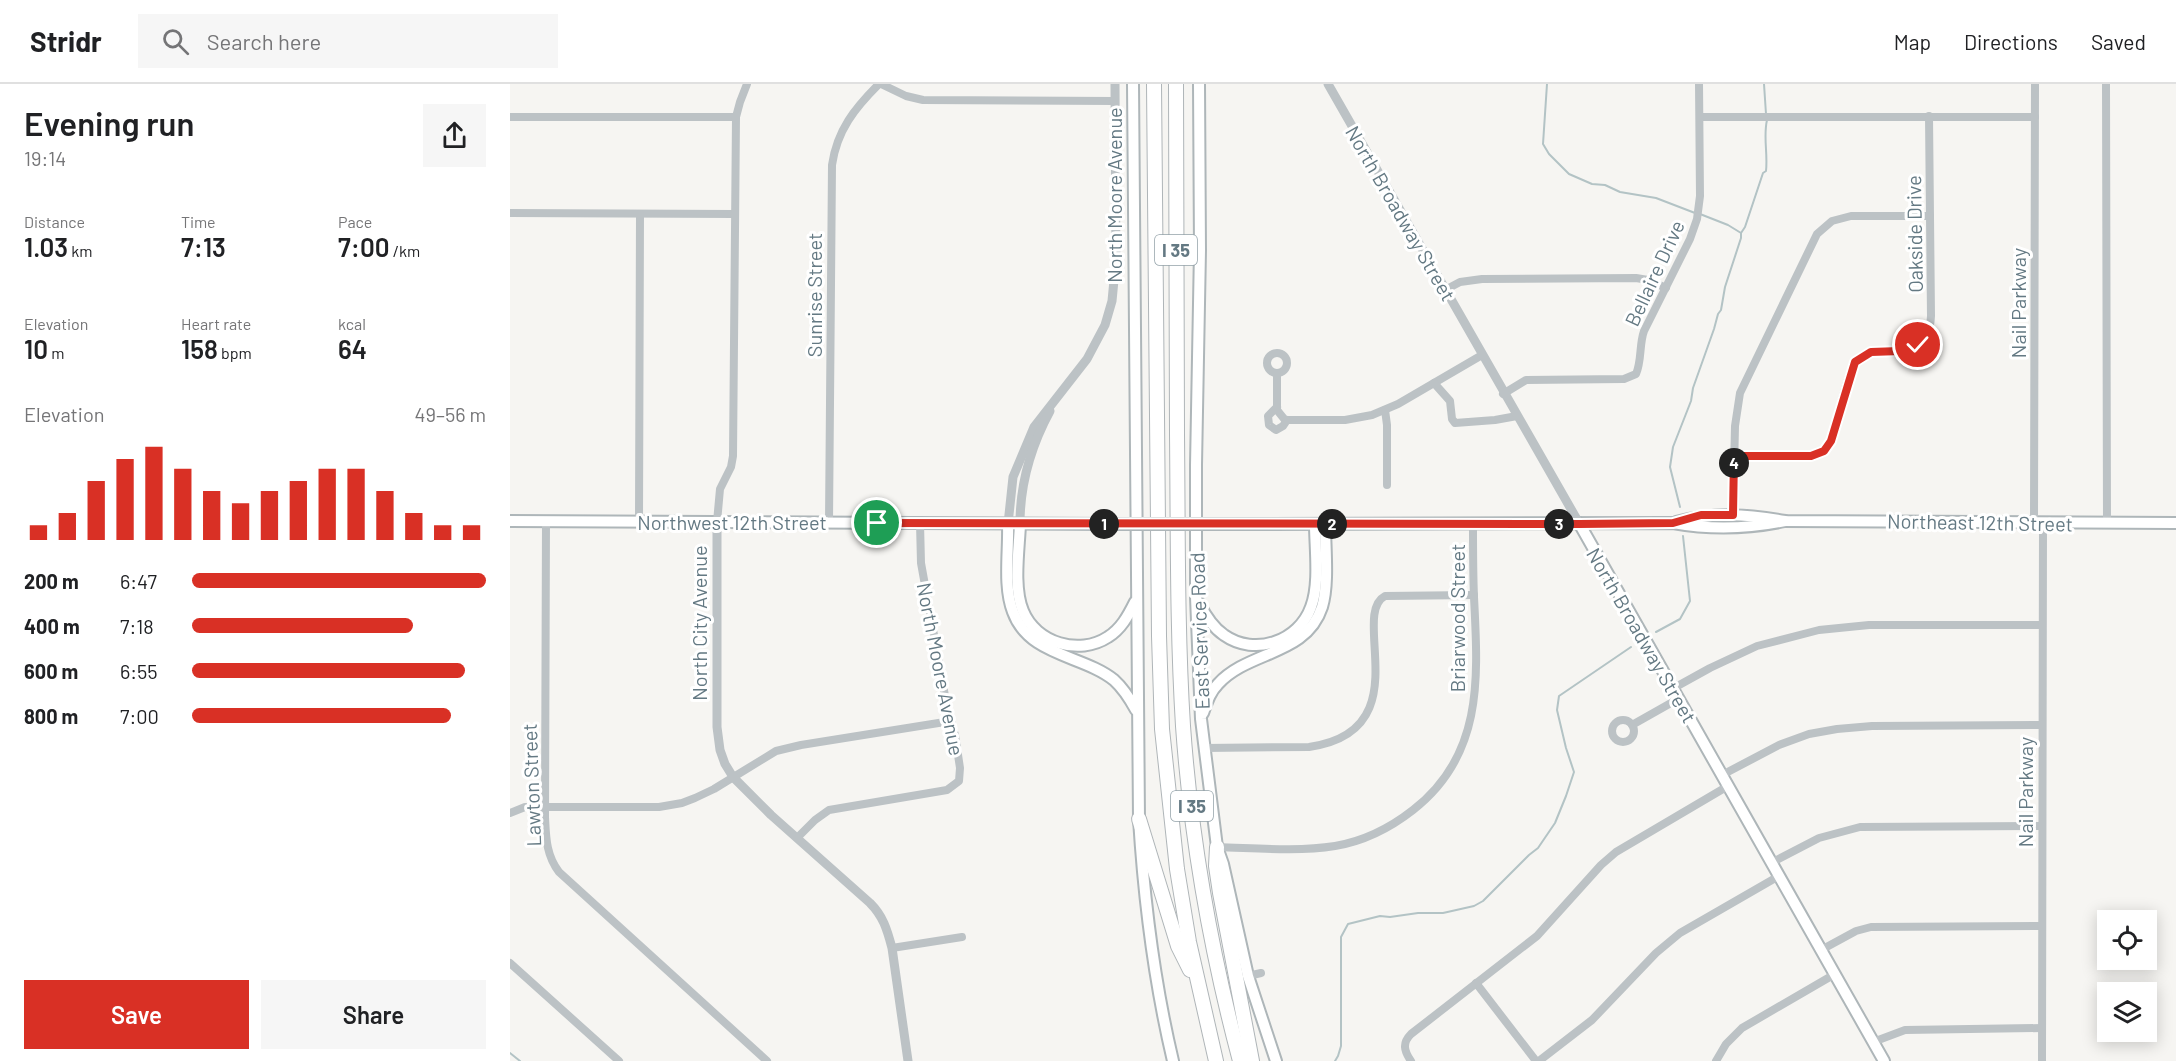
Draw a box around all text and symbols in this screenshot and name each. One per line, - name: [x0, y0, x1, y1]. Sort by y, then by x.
- search box: [138, 14, 558, 68]
- text: Stridr: [30, 24, 102, 58]
- icon: search: [159, 25, 192, 58]
- text: Search here: [207, 28, 321, 54]
- text: Map: [1894, 29, 1931, 54]
- text: Directions: [1964, 29, 2058, 54]
- text: Saved: [2091, 29, 2146, 54]
- text: Evening run: [24, 103, 194, 143]
- button: share: [423, 104, 486, 167]
- street label: North Moore Avenue: [1102, 107, 1126, 283]
- street label: North Broadway Street: [1341, 121, 1461, 305]
- text: 19:14: [24, 146, 66, 170]
- street label: Oakside Drive: [1901, 175, 1927, 293]
- text: Distance: [24, 212, 85, 231]
- text: Time: [181, 212, 216, 231]
- text: Pace: [338, 212, 372, 231]
- street label: Bellaire Drive: [1619, 216, 1689, 330]
- text: 1.03: [24, 231, 68, 262]
- text: 7:13: [181, 231, 226, 262]
- text: 7:00: [338, 231, 389, 262]
- street label: Sunrise Street: [802, 233, 826, 357]
- road number: I 35: [1155, 235, 1197, 265]
- text: km: [68, 241, 93, 260]
- text: /km: [389, 241, 420, 260]
- street label: Nail Parkway: [2006, 248, 2030, 358]
- text: Elevation: [24, 314, 88, 333]
- text: Heart rate: [181, 314, 251, 333]
- text: kcal: [338, 314, 366, 333]
- pin: [1892, 319, 1943, 370]
- icon: check: [1901, 328, 1934, 361]
- text: 10: [24, 333, 48, 364]
- text: 158: [181, 333, 218, 364]
- text: 64: [338, 333, 367, 364]
- text: m: [48, 343, 64, 362]
- text: bpm: [218, 343, 252, 362]
- text: Elevation: [24, 402, 105, 426]
- text: 49–56 m: [414, 402, 486, 426]
- pin: 4: [1719, 448, 1749, 478]
- text: 4: [1729, 453, 1739, 472]
- pin: [851, 497, 902, 548]
- icon: arrive: [860, 506, 893, 539]
- street label: Northeast 12th Street: [1887, 508, 2073, 536]
- pin: 1: [1089, 509, 1119, 539]
- pin: 2: [1317, 509, 1347, 539]
- pin: 3: [1544, 509, 1574, 539]
- street label: Northwest 12th Street: [637, 510, 827, 534]
- text: 1: [1101, 514, 1107, 533]
- text: 2: [1328, 514, 1336, 533]
- text: 3: [1555, 514, 1563, 533]
- street label: North Broadway Street: [1582, 543, 1702, 727]
- street label: Briarwood Street: [1445, 544, 1469, 692]
- street label: North City Avenue: [687, 545, 711, 701]
- street label: East Service Road: [1184, 552, 1214, 710]
- text: 200 m: [24, 569, 79, 593]
- text: 6:47: [120, 569, 157, 593]
- street label: North Moore Avenue: [912, 581, 970, 757]
- text: 400 m: [24, 614, 80, 638]
- text: 7:18: [120, 614, 154, 638]
- text: 600 m: [24, 659, 78, 683]
- text: 6:55: [120, 659, 158, 683]
- text: 800 m: [24, 704, 78, 728]
- text: 7:00: [120, 704, 159, 728]
- street label: Lawton Street: [517, 723, 545, 847]
- street label: Nail Parkway: [2013, 737, 2037, 847]
- road number: I 35: [1171, 791, 1213, 821]
- map controls: [2097, 910, 2157, 1042]
- button: locate: [2097, 910, 2157, 970]
- button: Save: [24, 980, 249, 1049]
- button: Share: [261, 980, 486, 1049]
- button: layers: [2097, 982, 2157, 1042]

